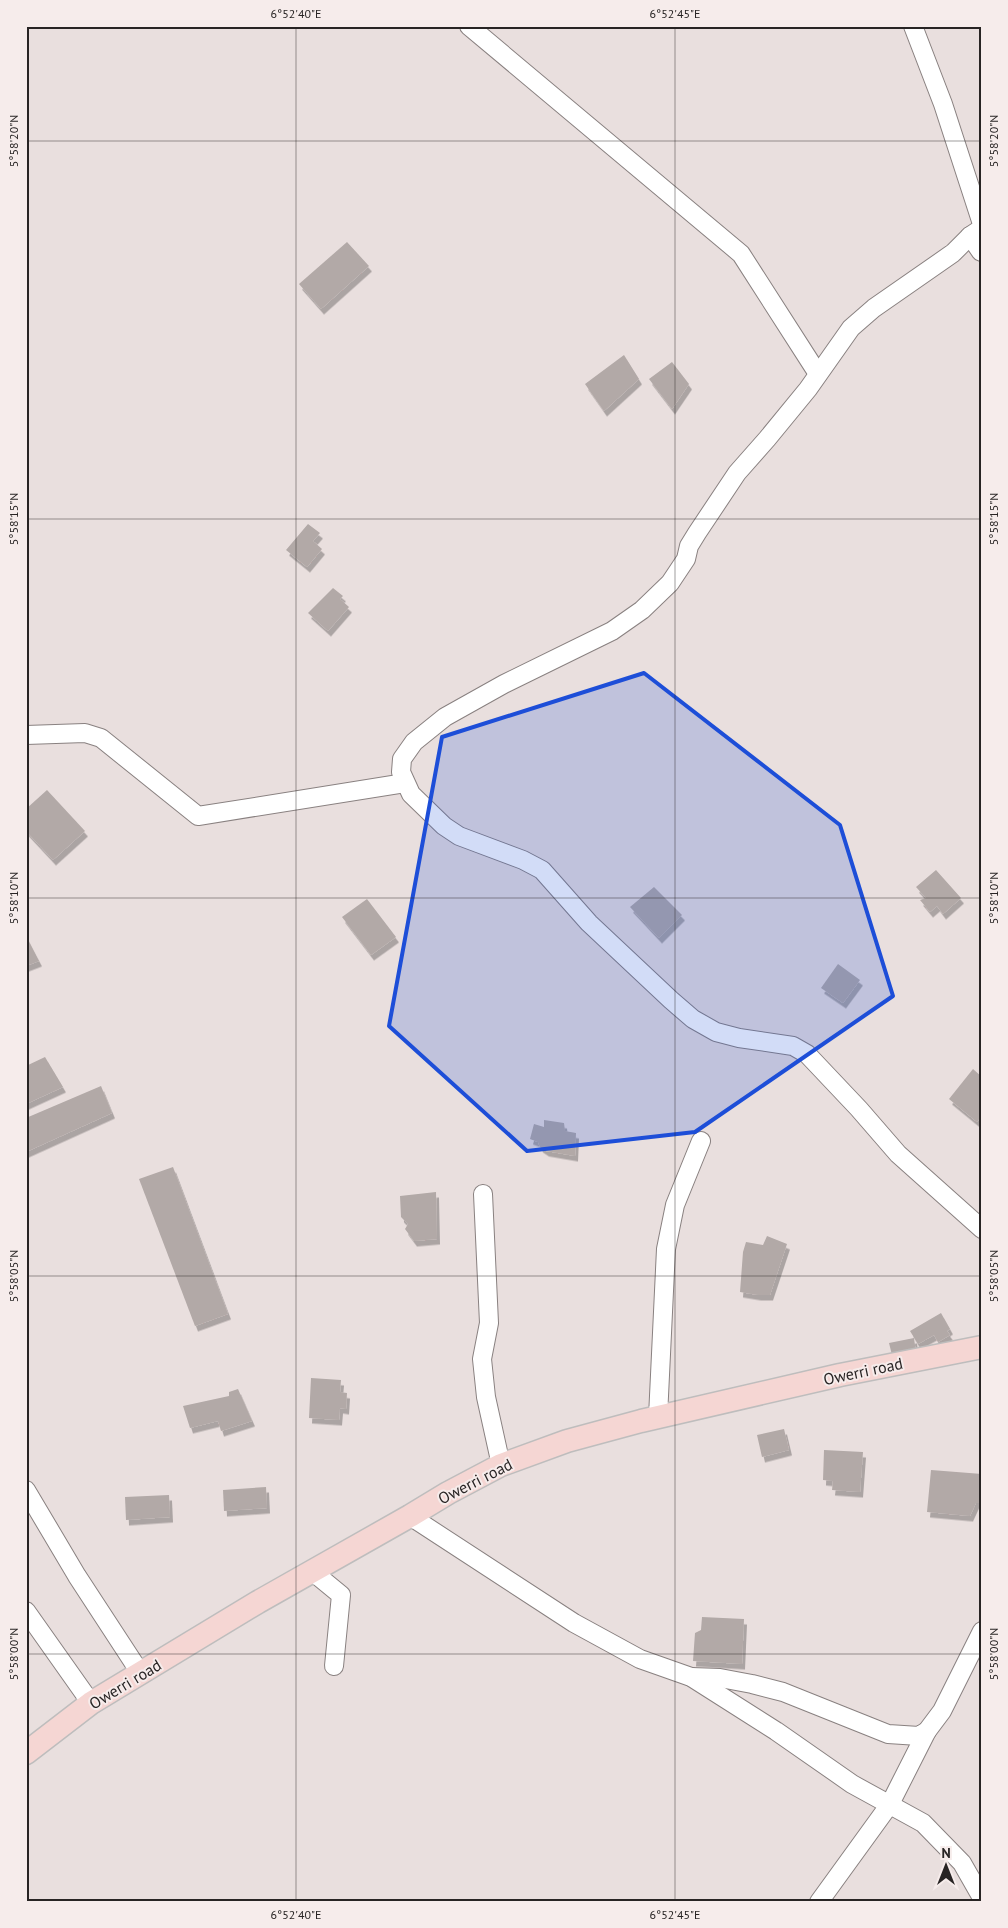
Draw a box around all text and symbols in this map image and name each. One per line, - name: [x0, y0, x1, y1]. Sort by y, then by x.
- text: 6°52'40"E: [271, 6, 321, 21]
- text: 6°52'45"E: [650, 6, 700, 21]
- text: 5°58'20"N: [6, 115, 21, 167]
- text: 5°58'20"N: [986, 115, 1001, 167]
- text: 5°58'15"N: [6, 493, 21, 545]
- text: 5°58'15"N: [986, 493, 1001, 545]
- text: 5°58'10"N: [6, 872, 21, 924]
- text: 5°58'10"N: [986, 872, 1001, 924]
- text: 5°58'05"N: [6, 1250, 21, 1302]
- text: 5°58'05"N: [986, 1250, 1001, 1302]
- street label: Owerri road: [821, 1353, 905, 1389]
- street label: Owerri road: [435, 1454, 515, 1508]
- text: 5°58'00"N: [6, 1628, 21, 1680]
- text: 5°58'00"N: [986, 1628, 1001, 1680]
- street label: Owerri road: [85, 1655, 165, 1713]
- north arrow: [920, 1840, 970, 1890]
- text: N: [941, 1844, 951, 1862]
- text: 6°52'40"E: [271, 1907, 321, 1922]
- text: 6°52'45"E: [650, 1907, 700, 1922]

